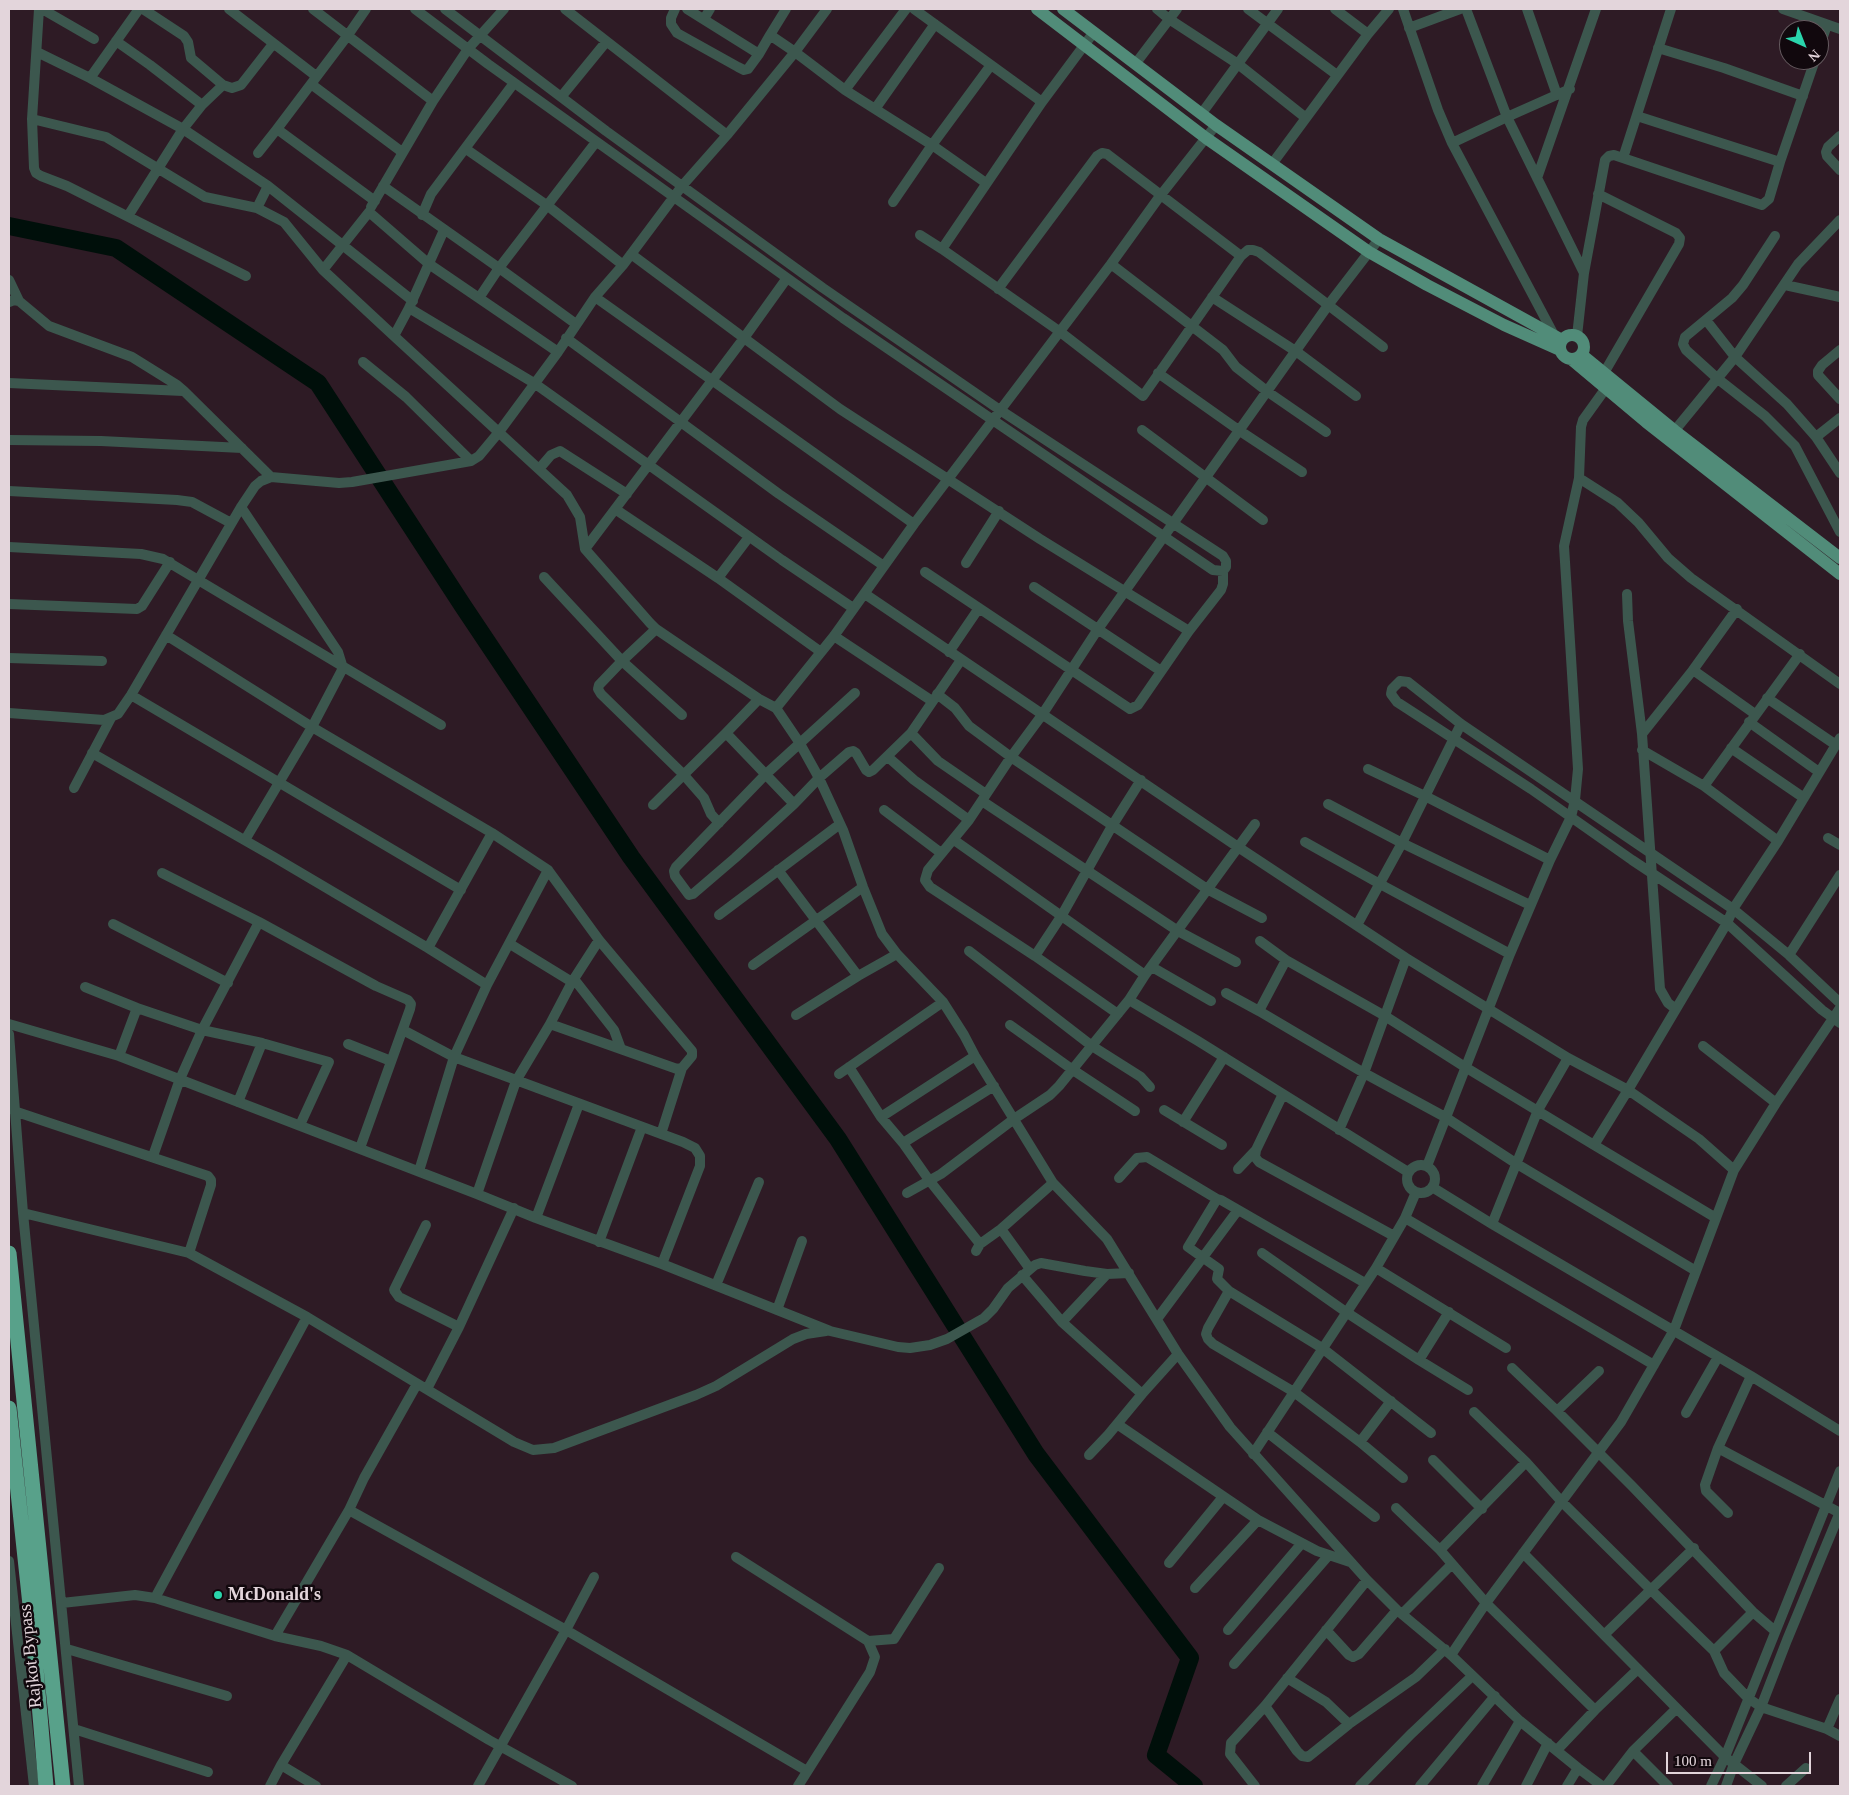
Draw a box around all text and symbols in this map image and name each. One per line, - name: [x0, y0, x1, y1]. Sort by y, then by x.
- north arrow: [1779, 20, 1829, 70]
- text: N: [1805, 47, 1823, 64]
- place label: McDonald's: [228, 1584, 321, 1606]
- marker: McDonald's: [212, 1589, 224, 1601]
- street label: Rajkot Bypass: [15, 1603, 47, 1709]
- scale bar: [1669, 1742, 1814, 1774]
- text: 100 m: [1674, 1753, 1712, 1769]

